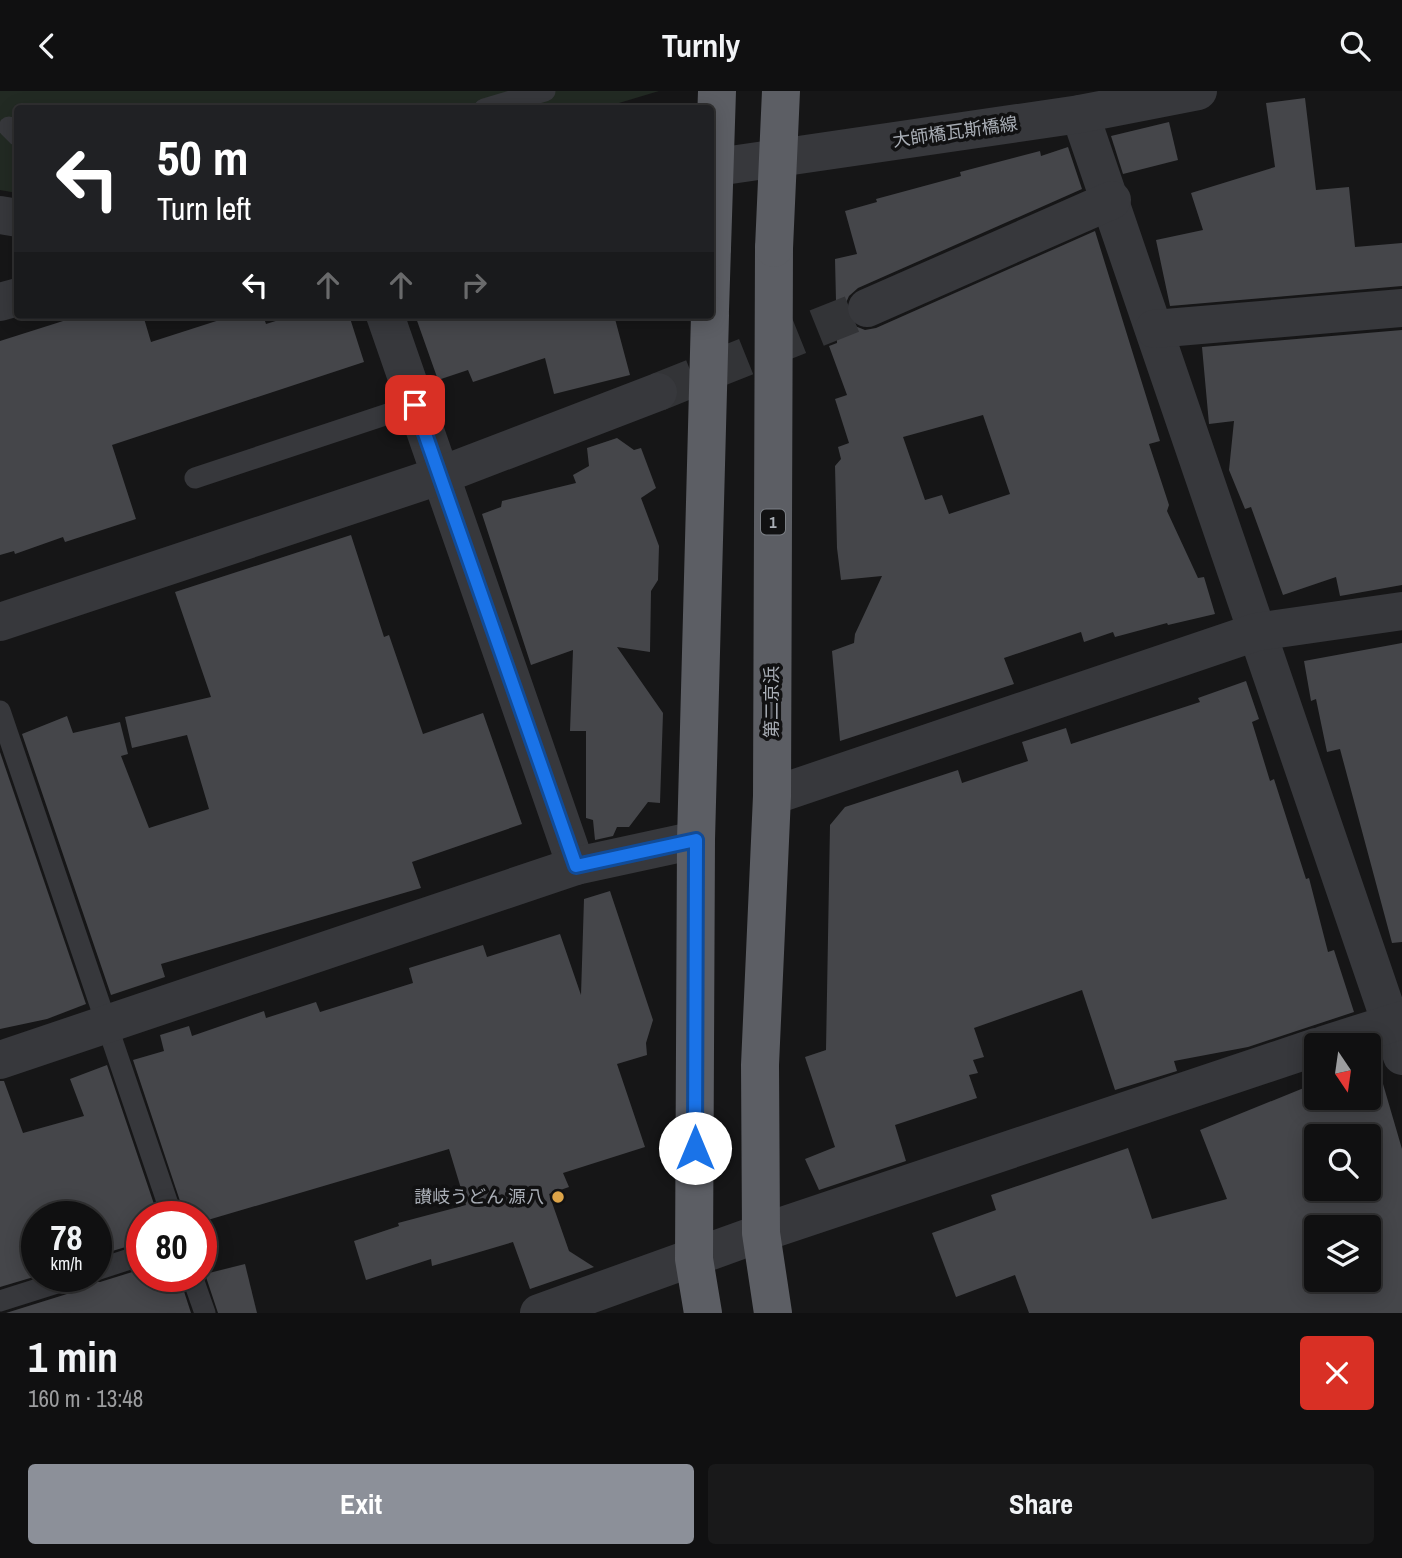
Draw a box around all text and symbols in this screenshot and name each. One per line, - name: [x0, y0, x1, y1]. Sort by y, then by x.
- text: Turnly: [662, 24, 740, 67]
- icon: back: [28, 27, 66, 65]
- icon: search: [1336, 27, 1374, 65]
- street label: 大師橋瓦斯橋線: [891, 110, 1019, 153]
- text: 50 m: [157, 124, 249, 190]
- icon: left: [42, 133, 133, 224]
- text: Turn left: [157, 187, 251, 230]
- icon: left: [236, 266, 274, 304]
- icon: ahead: [309, 266, 347, 304]
- icon: ahead: [382, 266, 420, 304]
- icon: right: [455, 266, 493, 304]
- pin: [385, 375, 445, 435]
- icon: arrive: [396, 386, 434, 424]
- road number: 1: [761, 509, 785, 535]
- street label: 第二京浜: [759, 666, 784, 738]
- north arrow: [1304, 1033, 1381, 1109]
- map controls: [1304, 1033, 1381, 1292]
- position arrow: [658, 1111, 732, 1185]
- button: search: [1304, 1124, 1381, 1201]
- place label: 讃岐うどん 源八: [414, 1184, 544, 1209]
- marker: 讃岐うどん 源八: [550, 1189, 566, 1205]
- speed limit sign: 80: [126, 1201, 217, 1292]
- text: 78: [51, 1214, 82, 1261]
- button: layers: [1304, 1215, 1381, 1292]
- text: km/h: [51, 1251, 83, 1276]
- text: 1 min: [28, 1329, 118, 1385]
- button: close: [1300, 1336, 1374, 1410]
- text: 160 m · 13:48: [28, 1383, 143, 1414]
- button: Exit: [28, 1464, 694, 1544]
- button: Share: [708, 1464, 1374, 1544]

